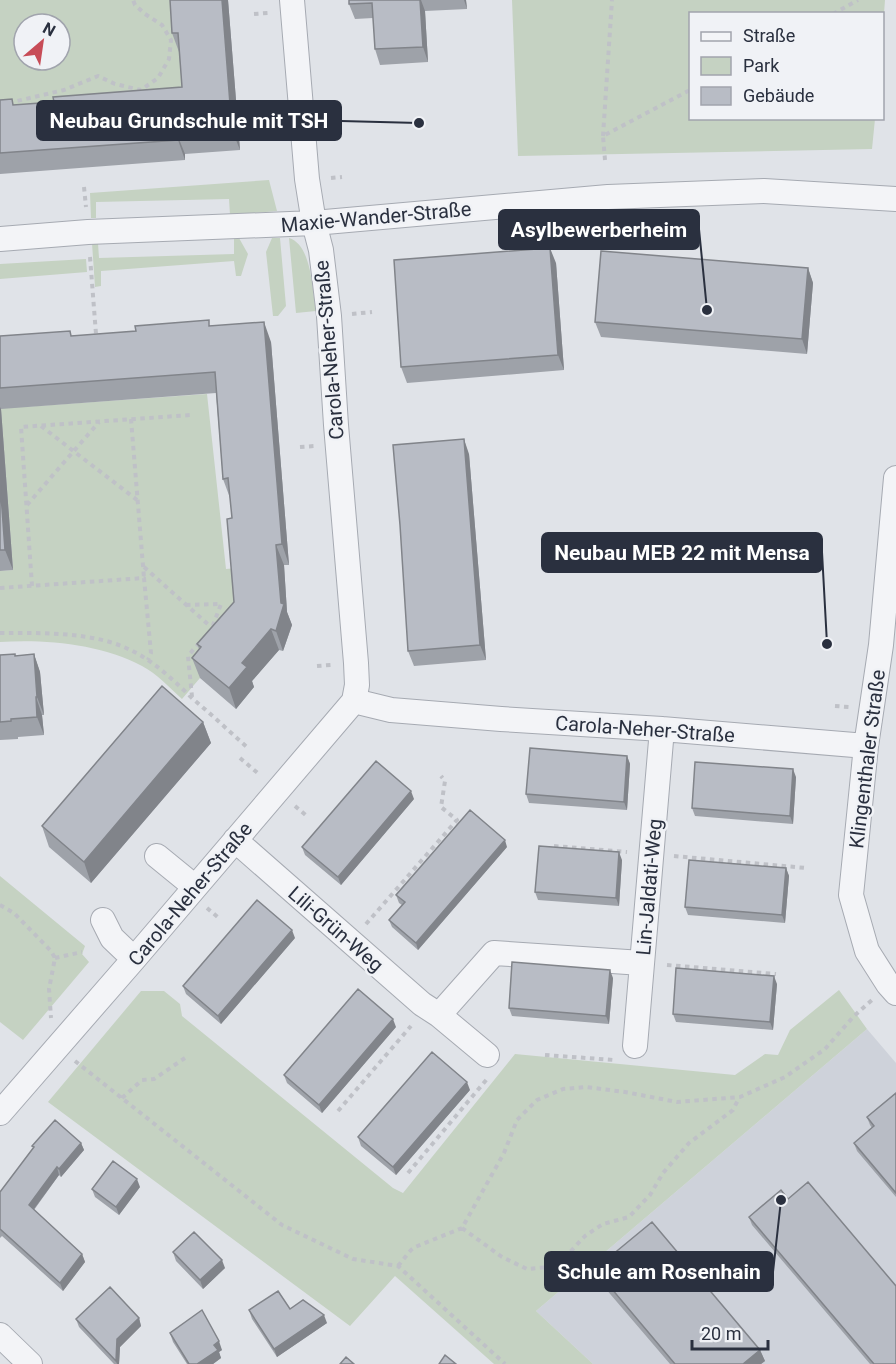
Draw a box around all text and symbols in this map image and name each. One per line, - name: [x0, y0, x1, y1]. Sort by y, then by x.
- north arrow: [12, 12, 72, 72]
- legend: [689, 12, 884, 120]
- text: N: [39, 18, 59, 40]
- text: Straße: [743, 25, 795, 46]
- text: Park: [743, 55, 780, 76]
- text: Gebäude: [743, 85, 814, 106]
- callout: Neubau Grundschule mit TSH: [37, 101, 341, 140]
- text: Neubau Grundschule mit TSH: [50, 109, 328, 133]
- street label: Maxie-Wander-Straße: [280, 197, 472, 237]
- callout: Asylbewerberheim: [499, 210, 699, 249]
- text: Asylbewerberheim: [511, 218, 687, 242]
- street label: Carola-Neher-Straße: [309, 259, 349, 441]
- callout: Neubau MEB 22 mit Mensa: [542, 533, 822, 572]
- text: Neubau MEB 22 mit Mensa: [554, 541, 810, 565]
- street label: Klingenthaler Straße: [844, 668, 890, 850]
- street label: Carola-Neher-Straße: [554, 711, 736, 747]
- street label: Carola-Neher-Straße: [123, 817, 257, 971]
- street label: Lin-Jaldati-Weg: [631, 818, 667, 956]
- street label: Lili-Grün-Weg: [284, 881, 388, 977]
- callout: Schule am Rosenhain: [545, 1252, 773, 1291]
- text: Schule am Rosenhain: [557, 1260, 761, 1284]
- scale bar: [692, 1313, 768, 1351]
- text: 20 m: [701, 1323, 741, 1344]

